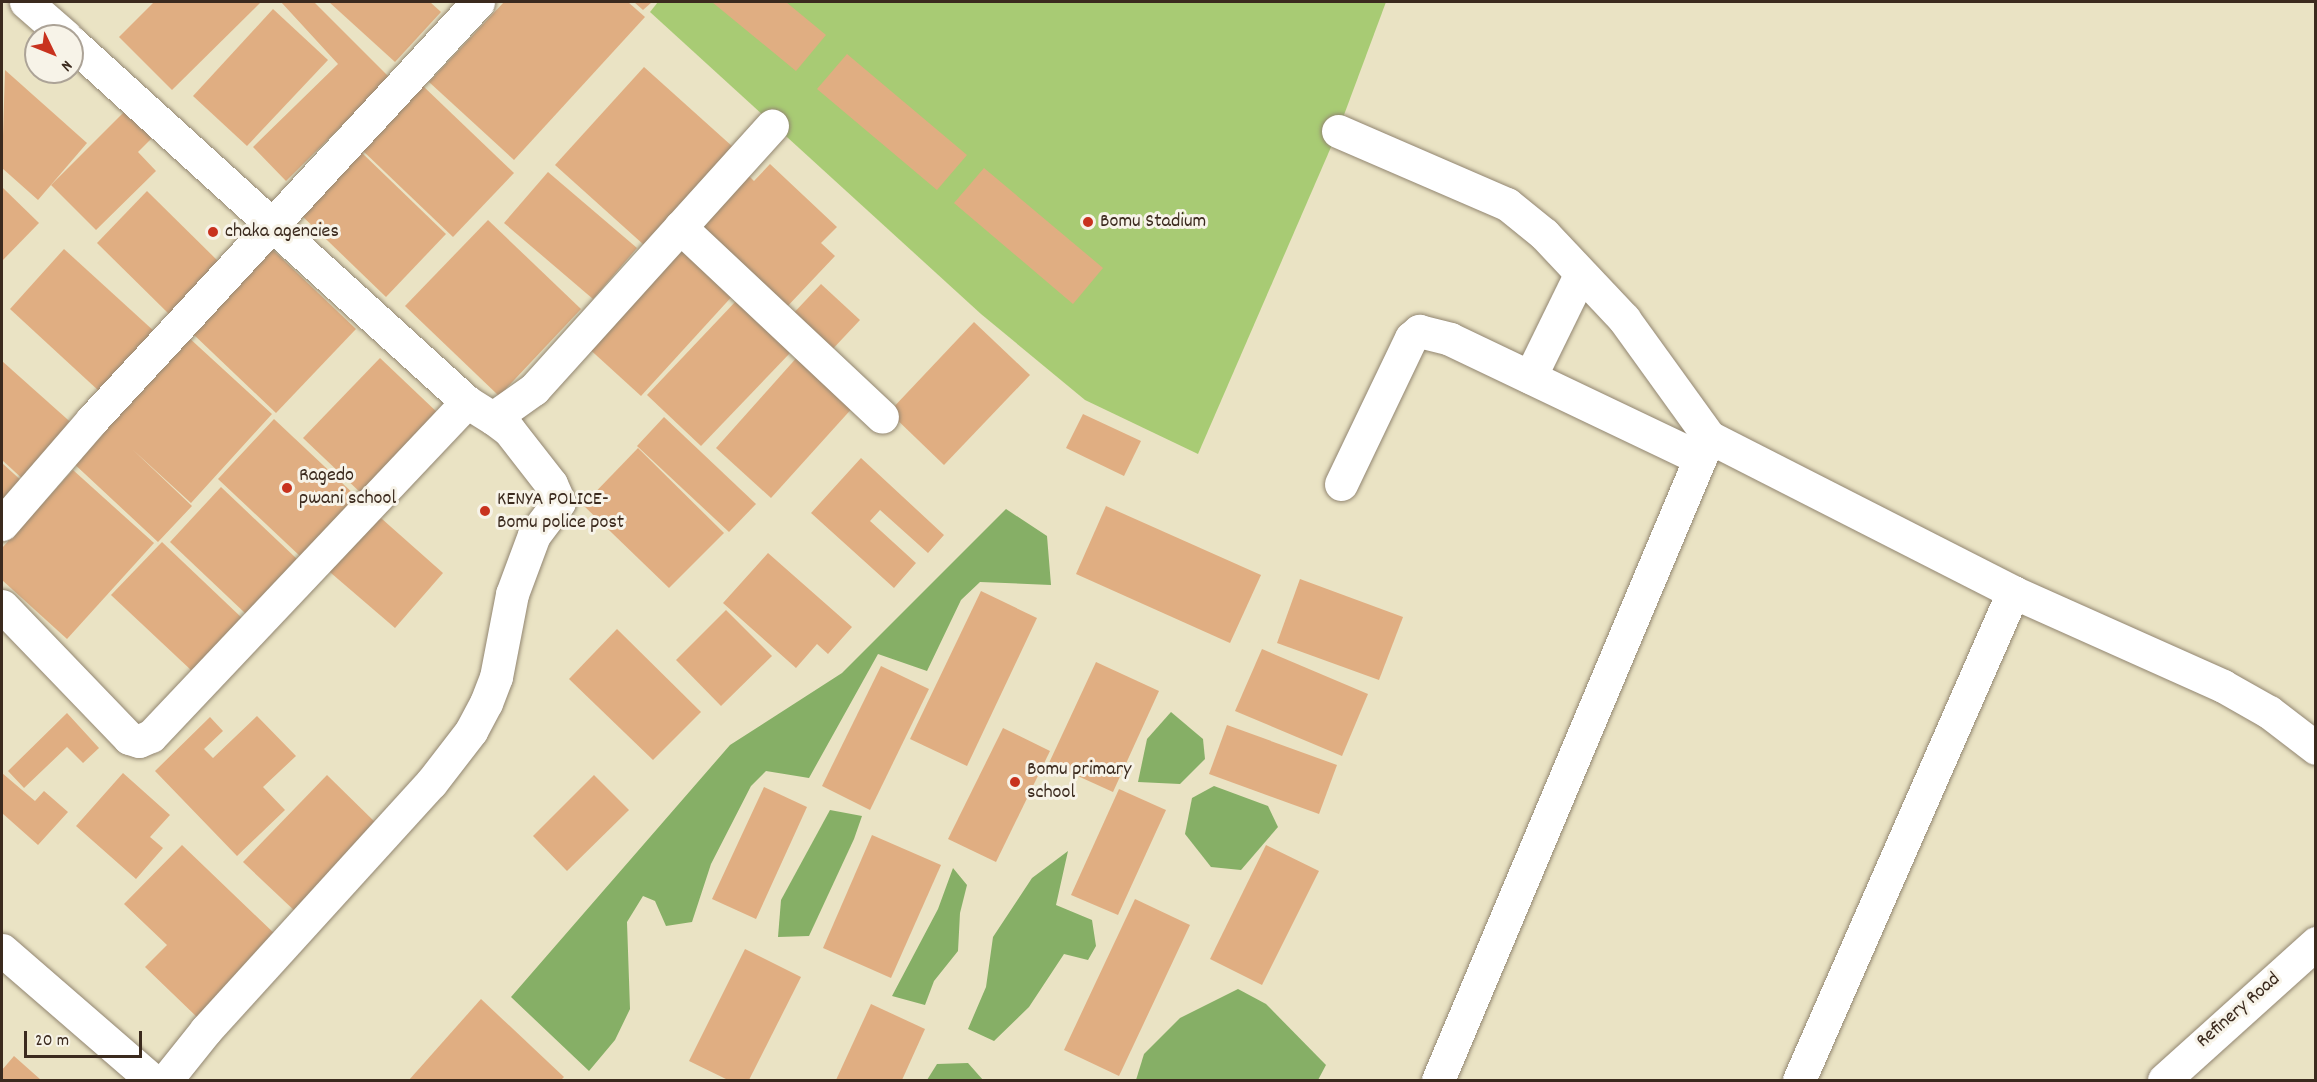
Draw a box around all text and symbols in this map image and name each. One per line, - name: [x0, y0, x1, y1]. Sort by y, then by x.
- north arrow: [24, 24, 84, 84]
- text: N: [55, 55, 77, 76]
- place label: Bomu Stadium: [1100, 210, 1206, 234]
- marker: Bomu Stadium: [1081, 215, 1095, 229]
- place label: chaka agencies: [225, 220, 339, 244]
- marker: chaka agencies: [206, 225, 220, 239]
- place label: Ragedo pwani school: [299, 464, 396, 511]
- marker: Ragedo pwani school: [280, 481, 294, 495]
- place label: KENYA POLICE- Bomu police post: [497, 488, 624, 535]
- marker: KENYA POLICE- Bomu police post: [478, 504, 492, 518]
- place label: Bomu primary school: [1027, 759, 1131, 806]
- marker: Bomu primary school: [1008, 775, 1022, 789]
- street label: Refinery Road: [2192, 968, 2286, 1054]
- scale bar: [27, 1019, 146, 1057]
- text: 20 m: [35, 1029, 69, 1054]

